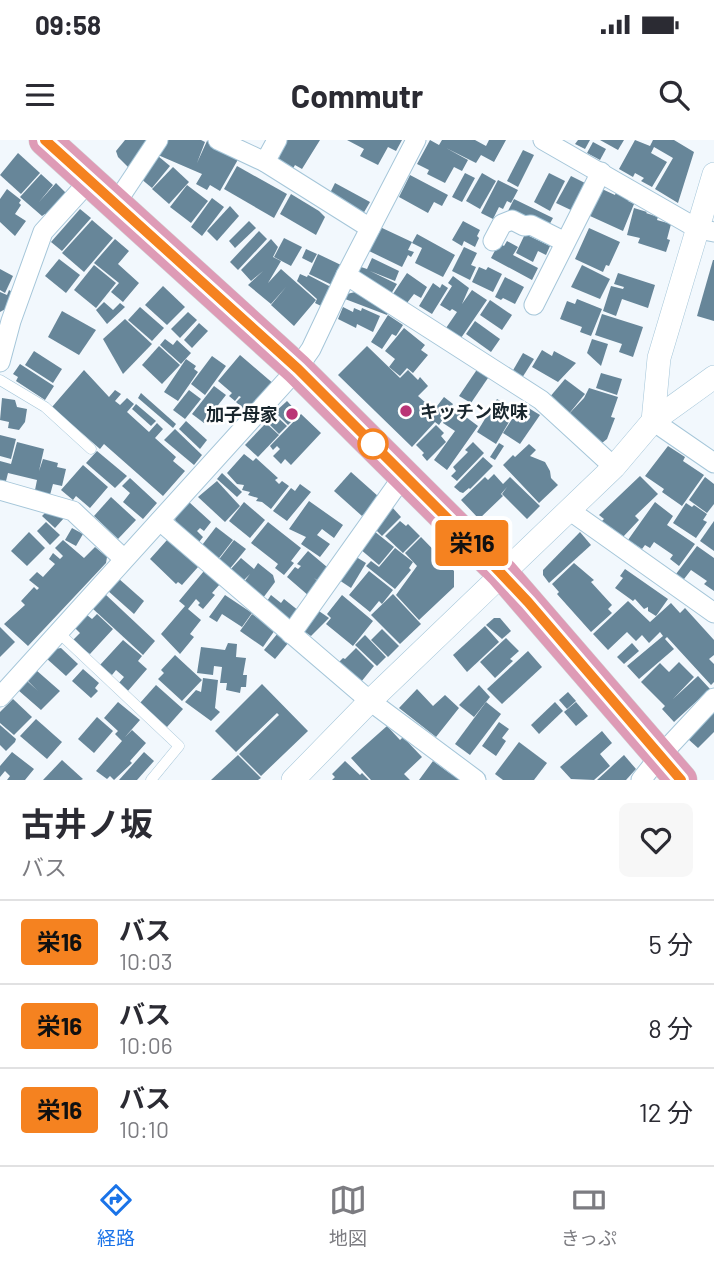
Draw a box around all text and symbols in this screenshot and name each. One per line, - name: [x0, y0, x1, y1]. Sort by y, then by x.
- text: 09:58: [35, 9, 101, 40]
- icon: menu: [21, 76, 59, 114]
- text: Commutr: [291, 76, 423, 114]
- icon: search: [655, 76, 693, 114]
- place label: キッチン欧味: [420, 400, 528, 422]
- place label: 加子母家: [206, 403, 278, 425]
- marker: キッチン欧味: [398, 403, 414, 419]
- marker: 加子母家: [284, 406, 300, 422]
- unlabelled marker: [358, 429, 388, 459]
- line badge: 栄16: [432, 520, 512, 566]
- text: 栄16: [449, 528, 495, 557]
- text: 古井ノ坂: [21, 803, 153, 843]
- button: heart: [619, 803, 693, 877]
- text: バス: [21, 853, 67, 881]
- text: バス: [119, 914, 171, 945]
- text: 栄16: [37, 927, 82, 956]
- text: 5 分: [648, 928, 693, 959]
- text: 10:03: [119, 947, 173, 975]
- text: バス: [119, 998, 171, 1029]
- text: 栄16: [37, 1011, 82, 1040]
- text: 8 分: [648, 1012, 693, 1043]
- text: 10:06: [119, 1031, 173, 1059]
- text: バス: [119, 1082, 171, 1113]
- text: 栄16: [37, 1095, 82, 1124]
- text: 12 分: [639, 1096, 693, 1127]
- text: 10:10: [119, 1115, 169, 1143]
- tab: 経路: [97, 1181, 135, 1250]
- tab: 地図: [329, 1181, 367, 1250]
- tab: きっぷ: [561, 1181, 617, 1250]

